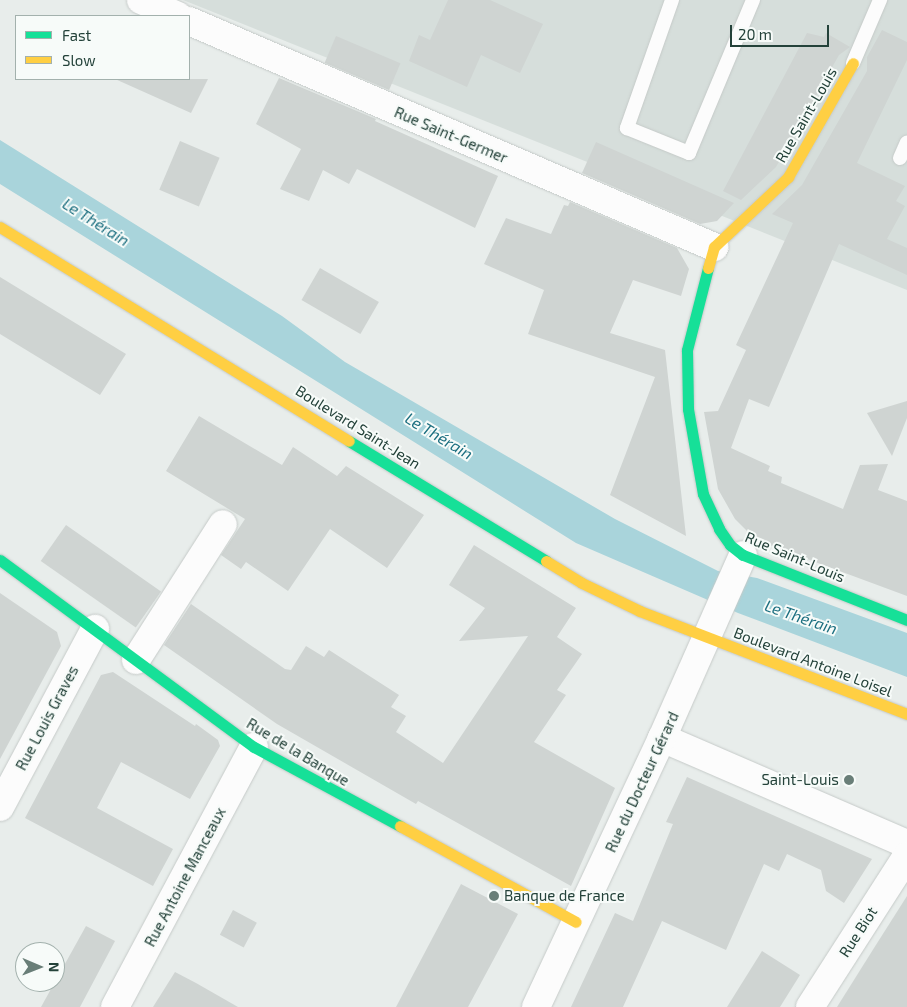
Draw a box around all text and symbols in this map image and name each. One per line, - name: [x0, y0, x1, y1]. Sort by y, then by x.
- legend: [15, 15, 190, 80]
- scale bar: [732, 15, 831, 47]
- text: 20 m: [738, 25, 772, 43]
- text: Fast: [62, 26, 91, 44]
- text: Slow: [62, 51, 96, 69]
- street label: Rue Saint-Louis: [772, 64, 840, 166]
- street label: Rue Saint-Germer: [392, 103, 510, 167]
- water label: Le Thérain: [59, 194, 133, 250]
- street label: Boulevard Saint-Jean: [292, 381, 424, 473]
- water label: Le Thérain: [402, 408, 476, 464]
- street label: Rue Saint-Louis: [742, 528, 848, 586]
- water label: Le Thérain: [762, 596, 840, 638]
- street label: Boulevard Antoine Loisel: [731, 623, 895, 701]
- street label: Rue Louis Graves: [12, 663, 82, 773]
- street label: Rue du Docteur Gérard: [601, 709, 683, 855]
- street label: Rue de la Banque: [243, 714, 353, 790]
- place label: Saint-Louis: [761, 771, 839, 789]
- marker: Saint-Louis: [843, 774, 855, 786]
- street label: Rue Antoine Manceaux: [141, 804, 229, 950]
- place label: Banque de France: [504, 887, 625, 905]
- marker: Banque de France: [488, 890, 500, 902]
- street label: Rue Biot: [835, 903, 881, 961]
- north arrow: [15, 942, 65, 992]
- text: N: [46, 962, 63, 972]

